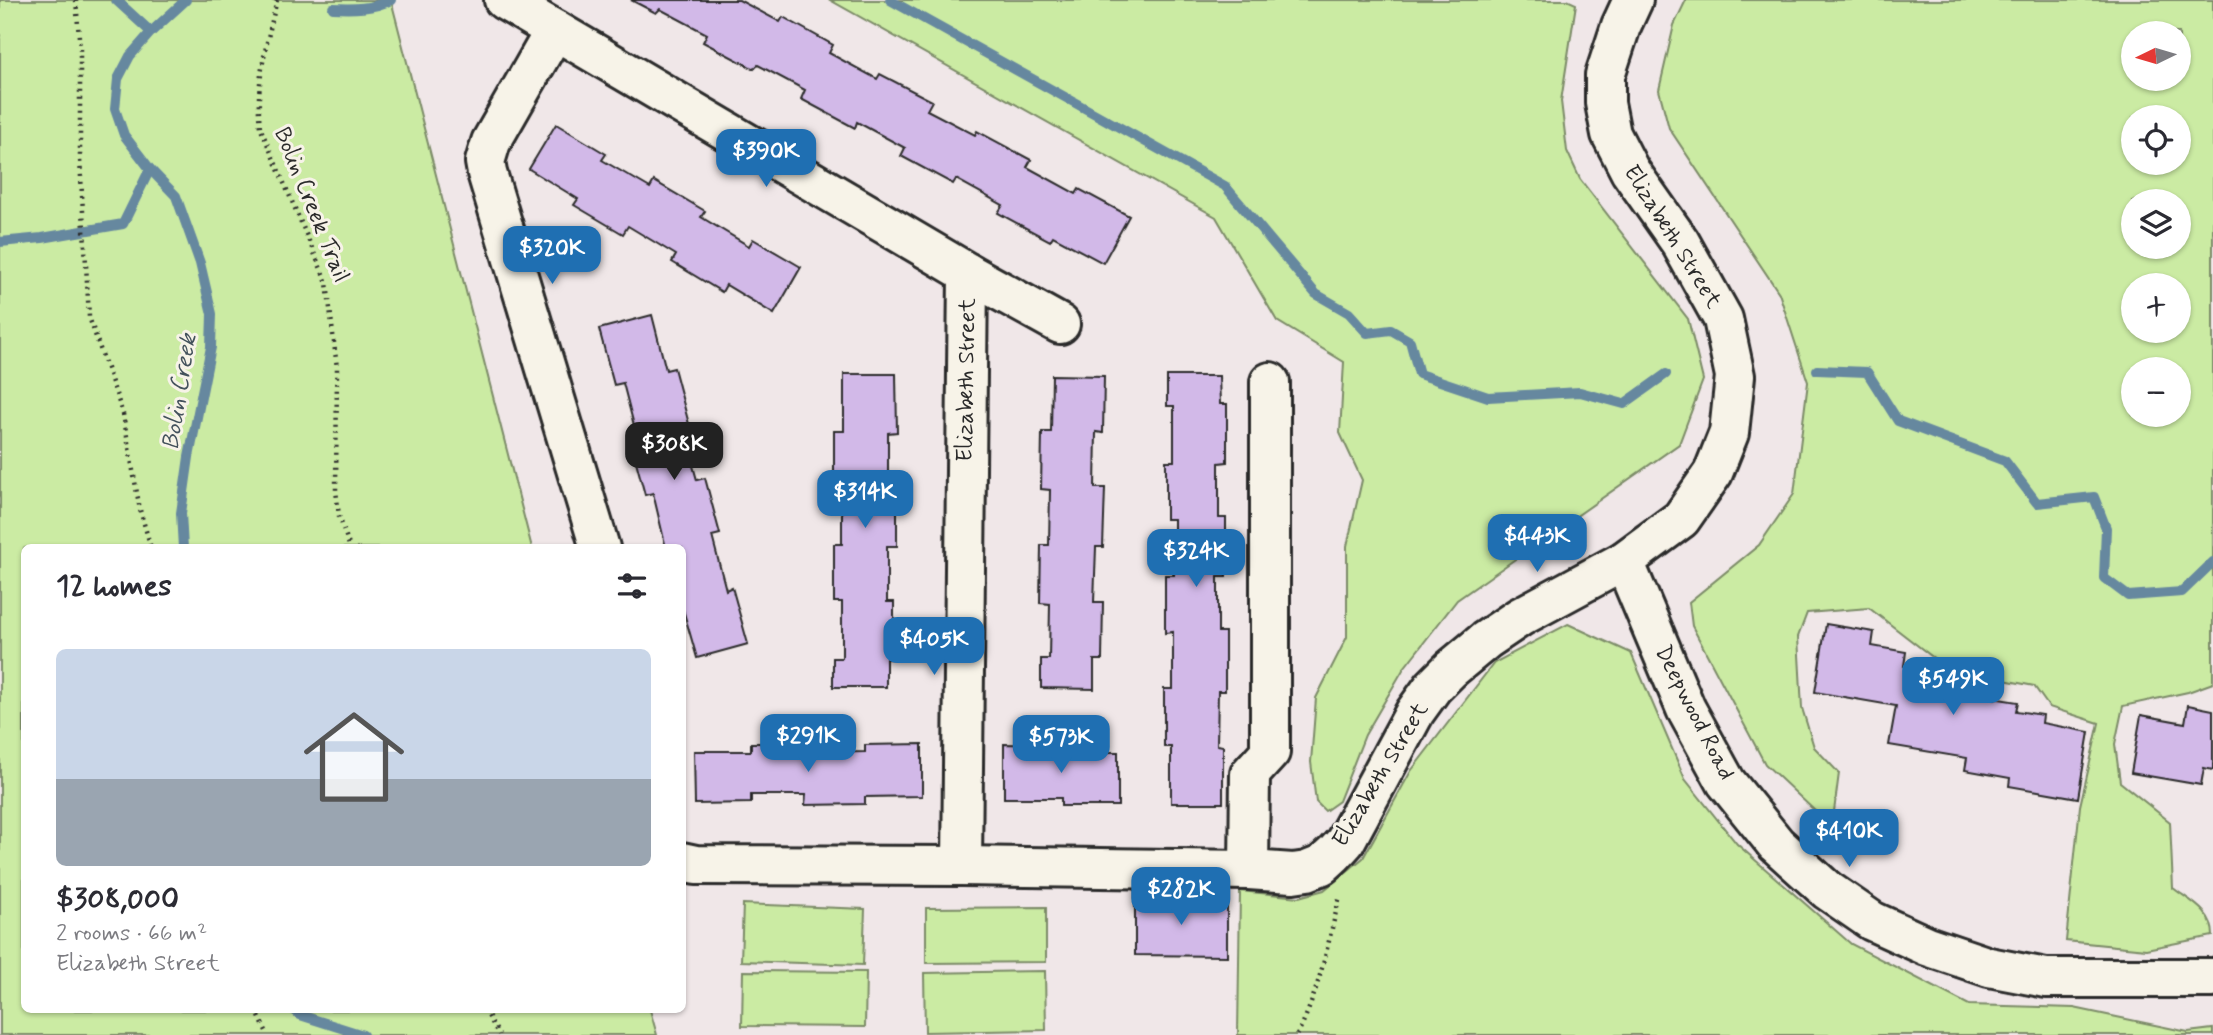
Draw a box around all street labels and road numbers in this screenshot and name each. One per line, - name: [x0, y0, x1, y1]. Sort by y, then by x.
- street label: Bolin Creek Trail: [266, 123, 356, 287]
- street label: Elizabeth Street: [1616, 160, 1728, 315]
- street label: Elizabeth Street: [951, 297, 983, 462]
- street label: Deepwood Road: [1647, 640, 1741, 786]
- street label: Elizabeth Street: [1326, 697, 1436, 853]

